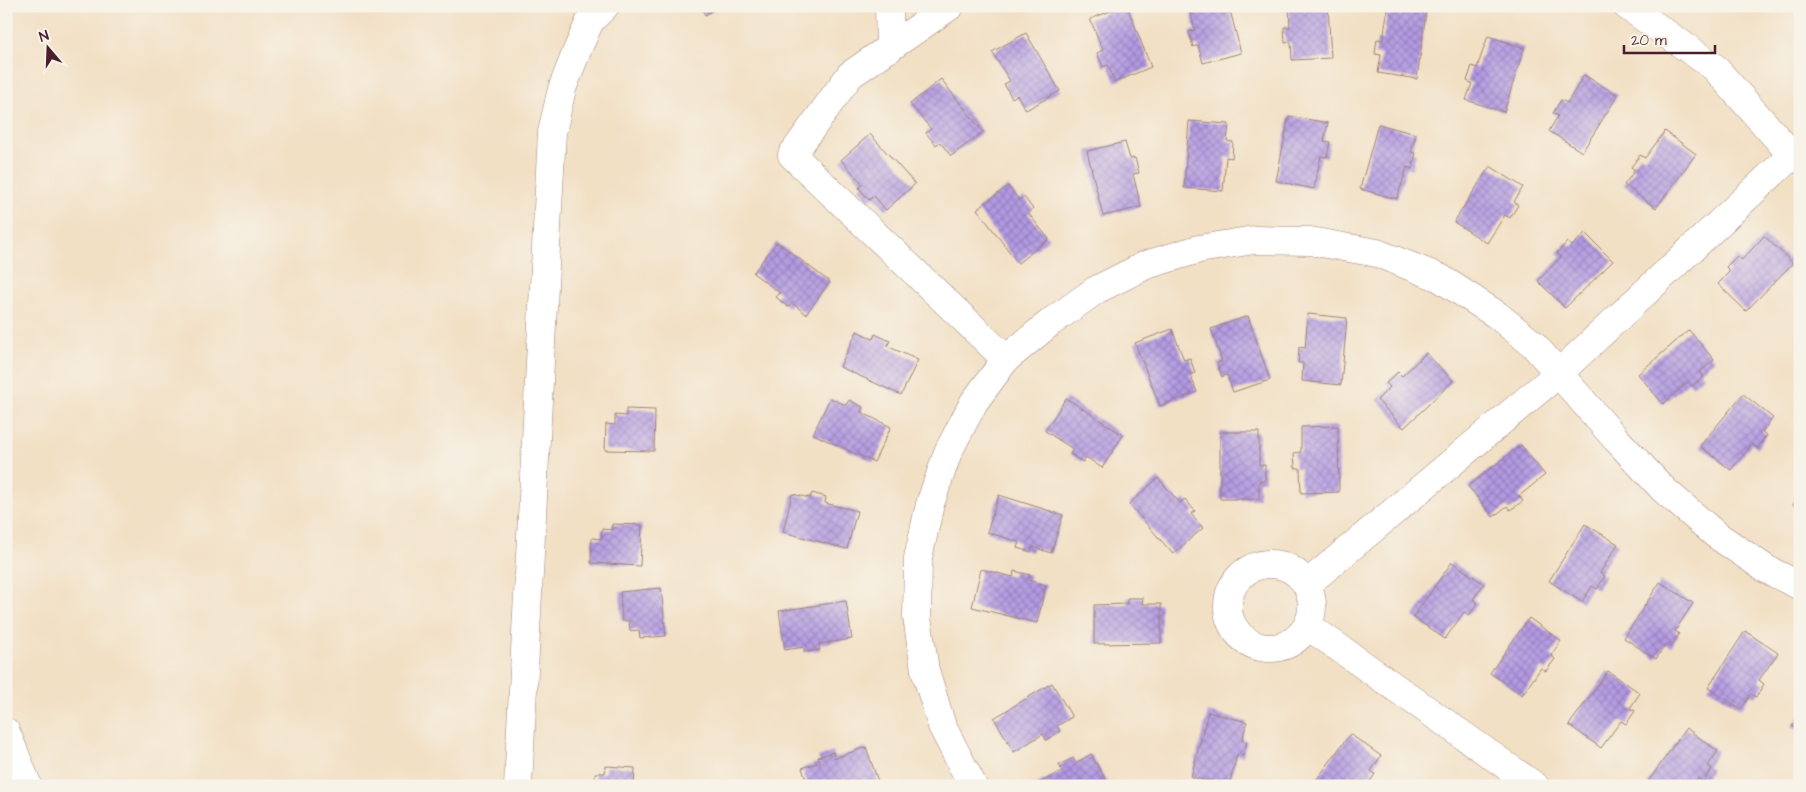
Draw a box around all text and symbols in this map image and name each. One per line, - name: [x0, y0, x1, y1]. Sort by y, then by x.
- north arrow: [22, 22, 72, 72]
- scale bar: [1624, 22, 1715, 54]
- text: N: [37, 26, 52, 48]
- text: 20 m: [1631, 30, 1667, 51]

